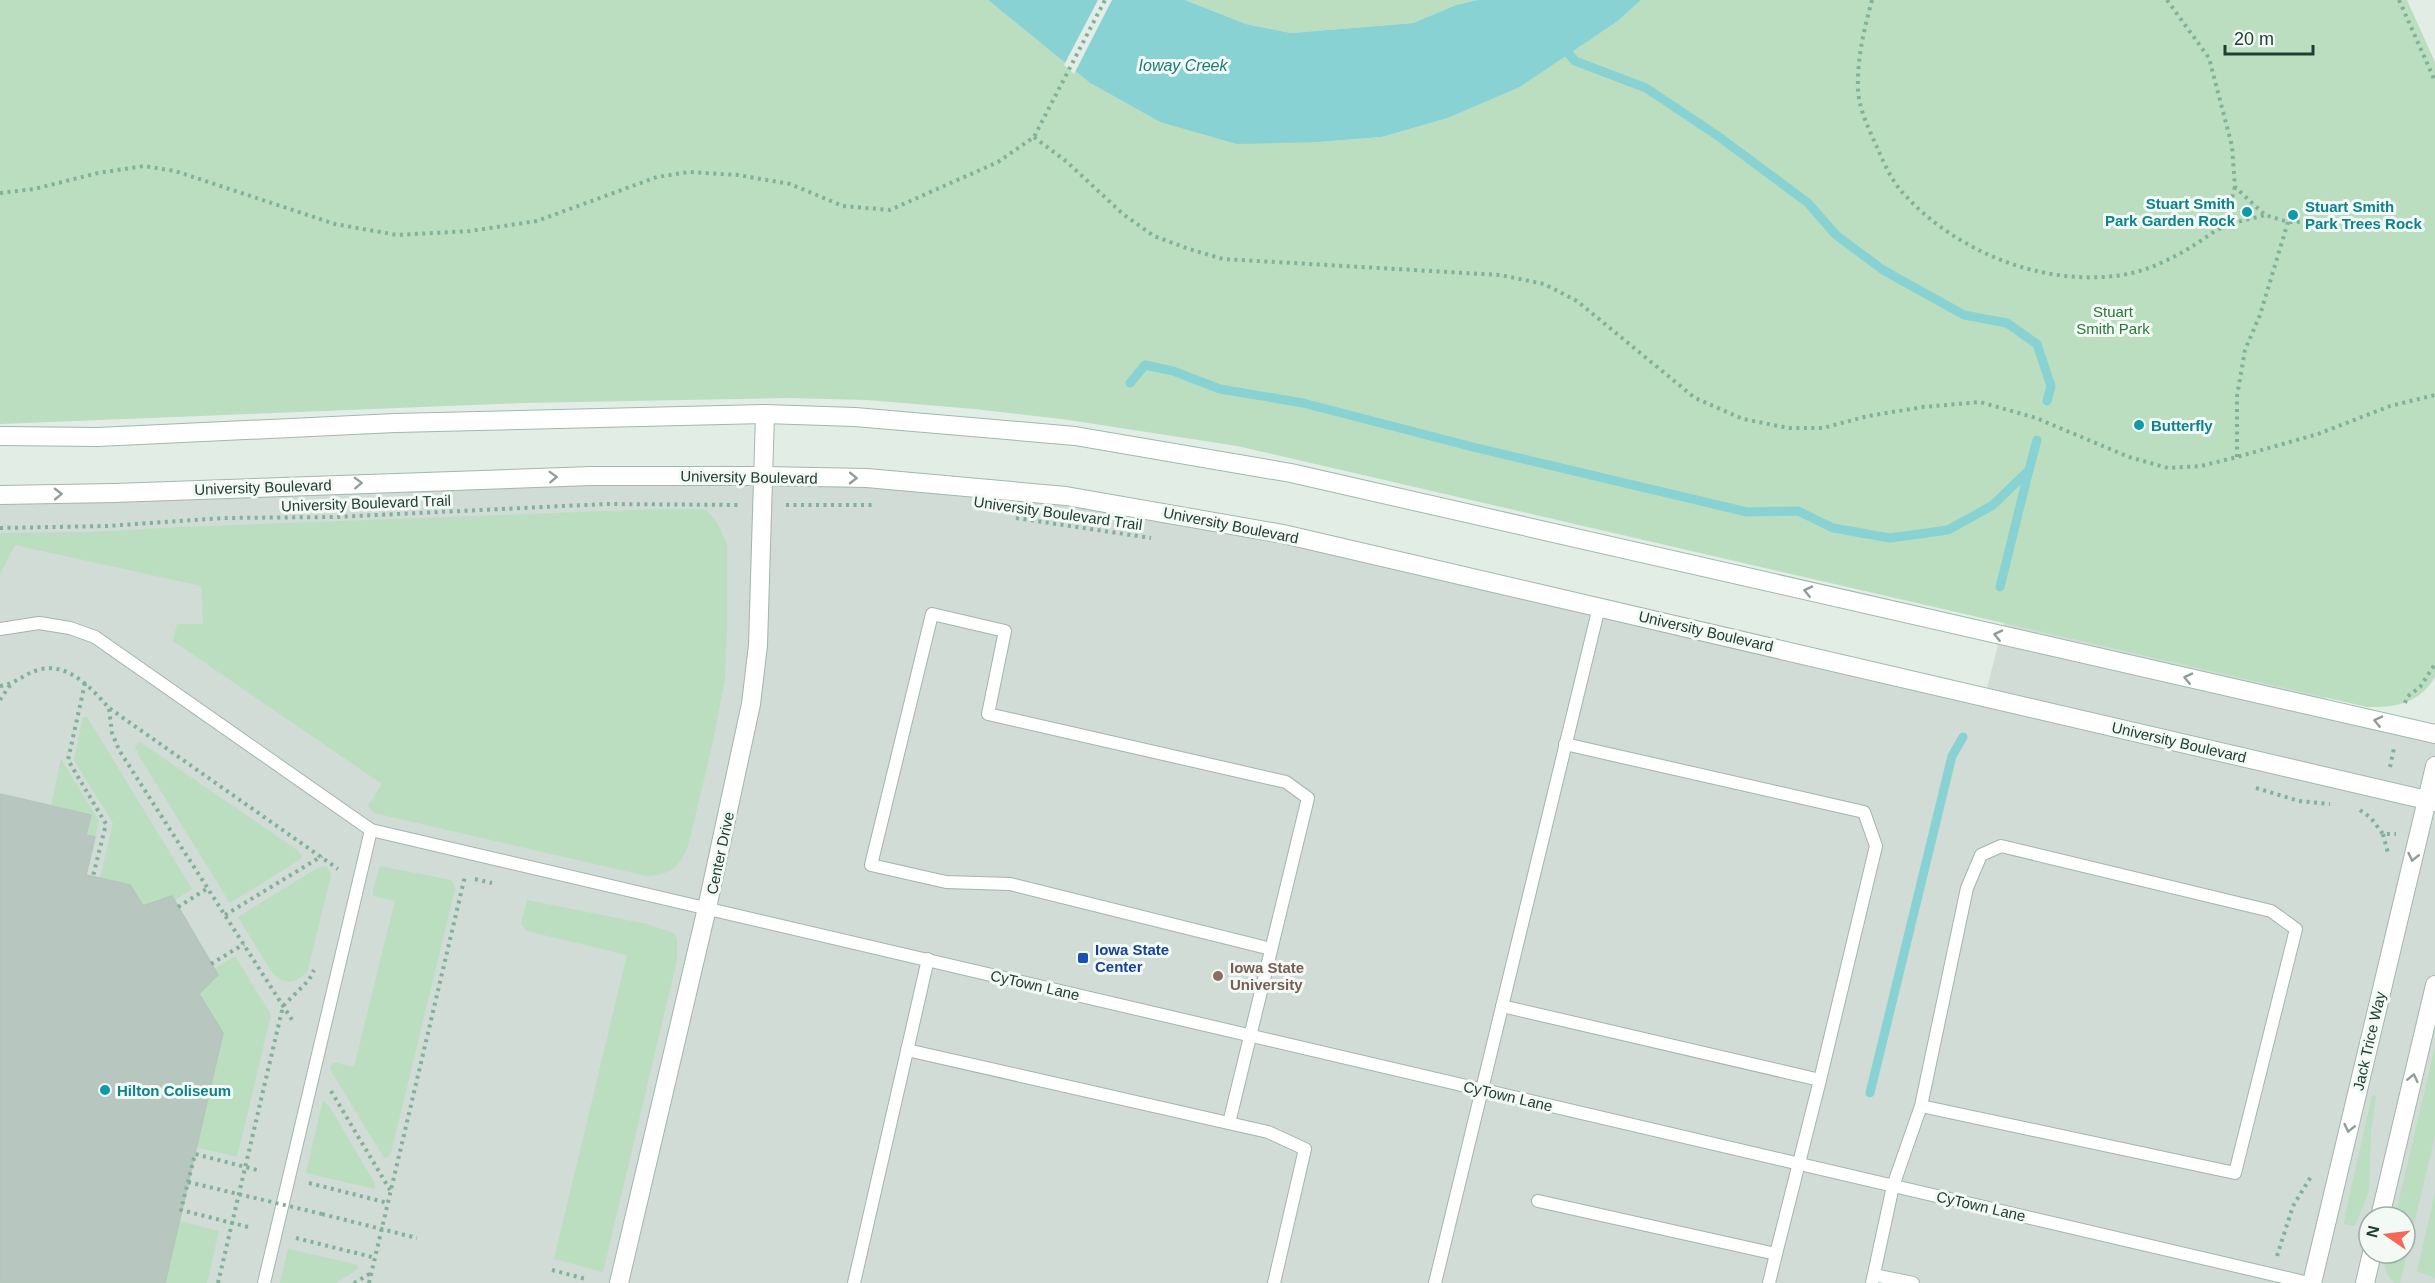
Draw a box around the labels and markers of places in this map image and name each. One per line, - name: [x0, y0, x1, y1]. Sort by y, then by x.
- place label: Stuart Smith Park Garden Rock: [2105, 195, 2236, 229]
- place label: Stuart Smith Park Trees Rock: [2305, 198, 2422, 232]
- marker: Stuart Smith Park Garden Rock: [2240, 205, 2254, 219]
- marker: Stuart Smith Park Trees Rock: [2286, 208, 2300, 222]
- place label: Butterfly: [2151, 417, 2213, 434]
- marker: Butterfly: [2132, 418, 2146, 432]
- place label: Iowa State Center: [1095, 941, 1169, 975]
- marker: Iowa State Center: [1076, 951, 1090, 965]
- place label: Iowa State University: [1230, 959, 1304, 993]
- marker: Iowa State University: [1211, 969, 1225, 983]
- place label: Hilton Coliseum: [117, 1082, 231, 1099]
- marker: Hilton Coliseum: [98, 1083, 112, 1097]

